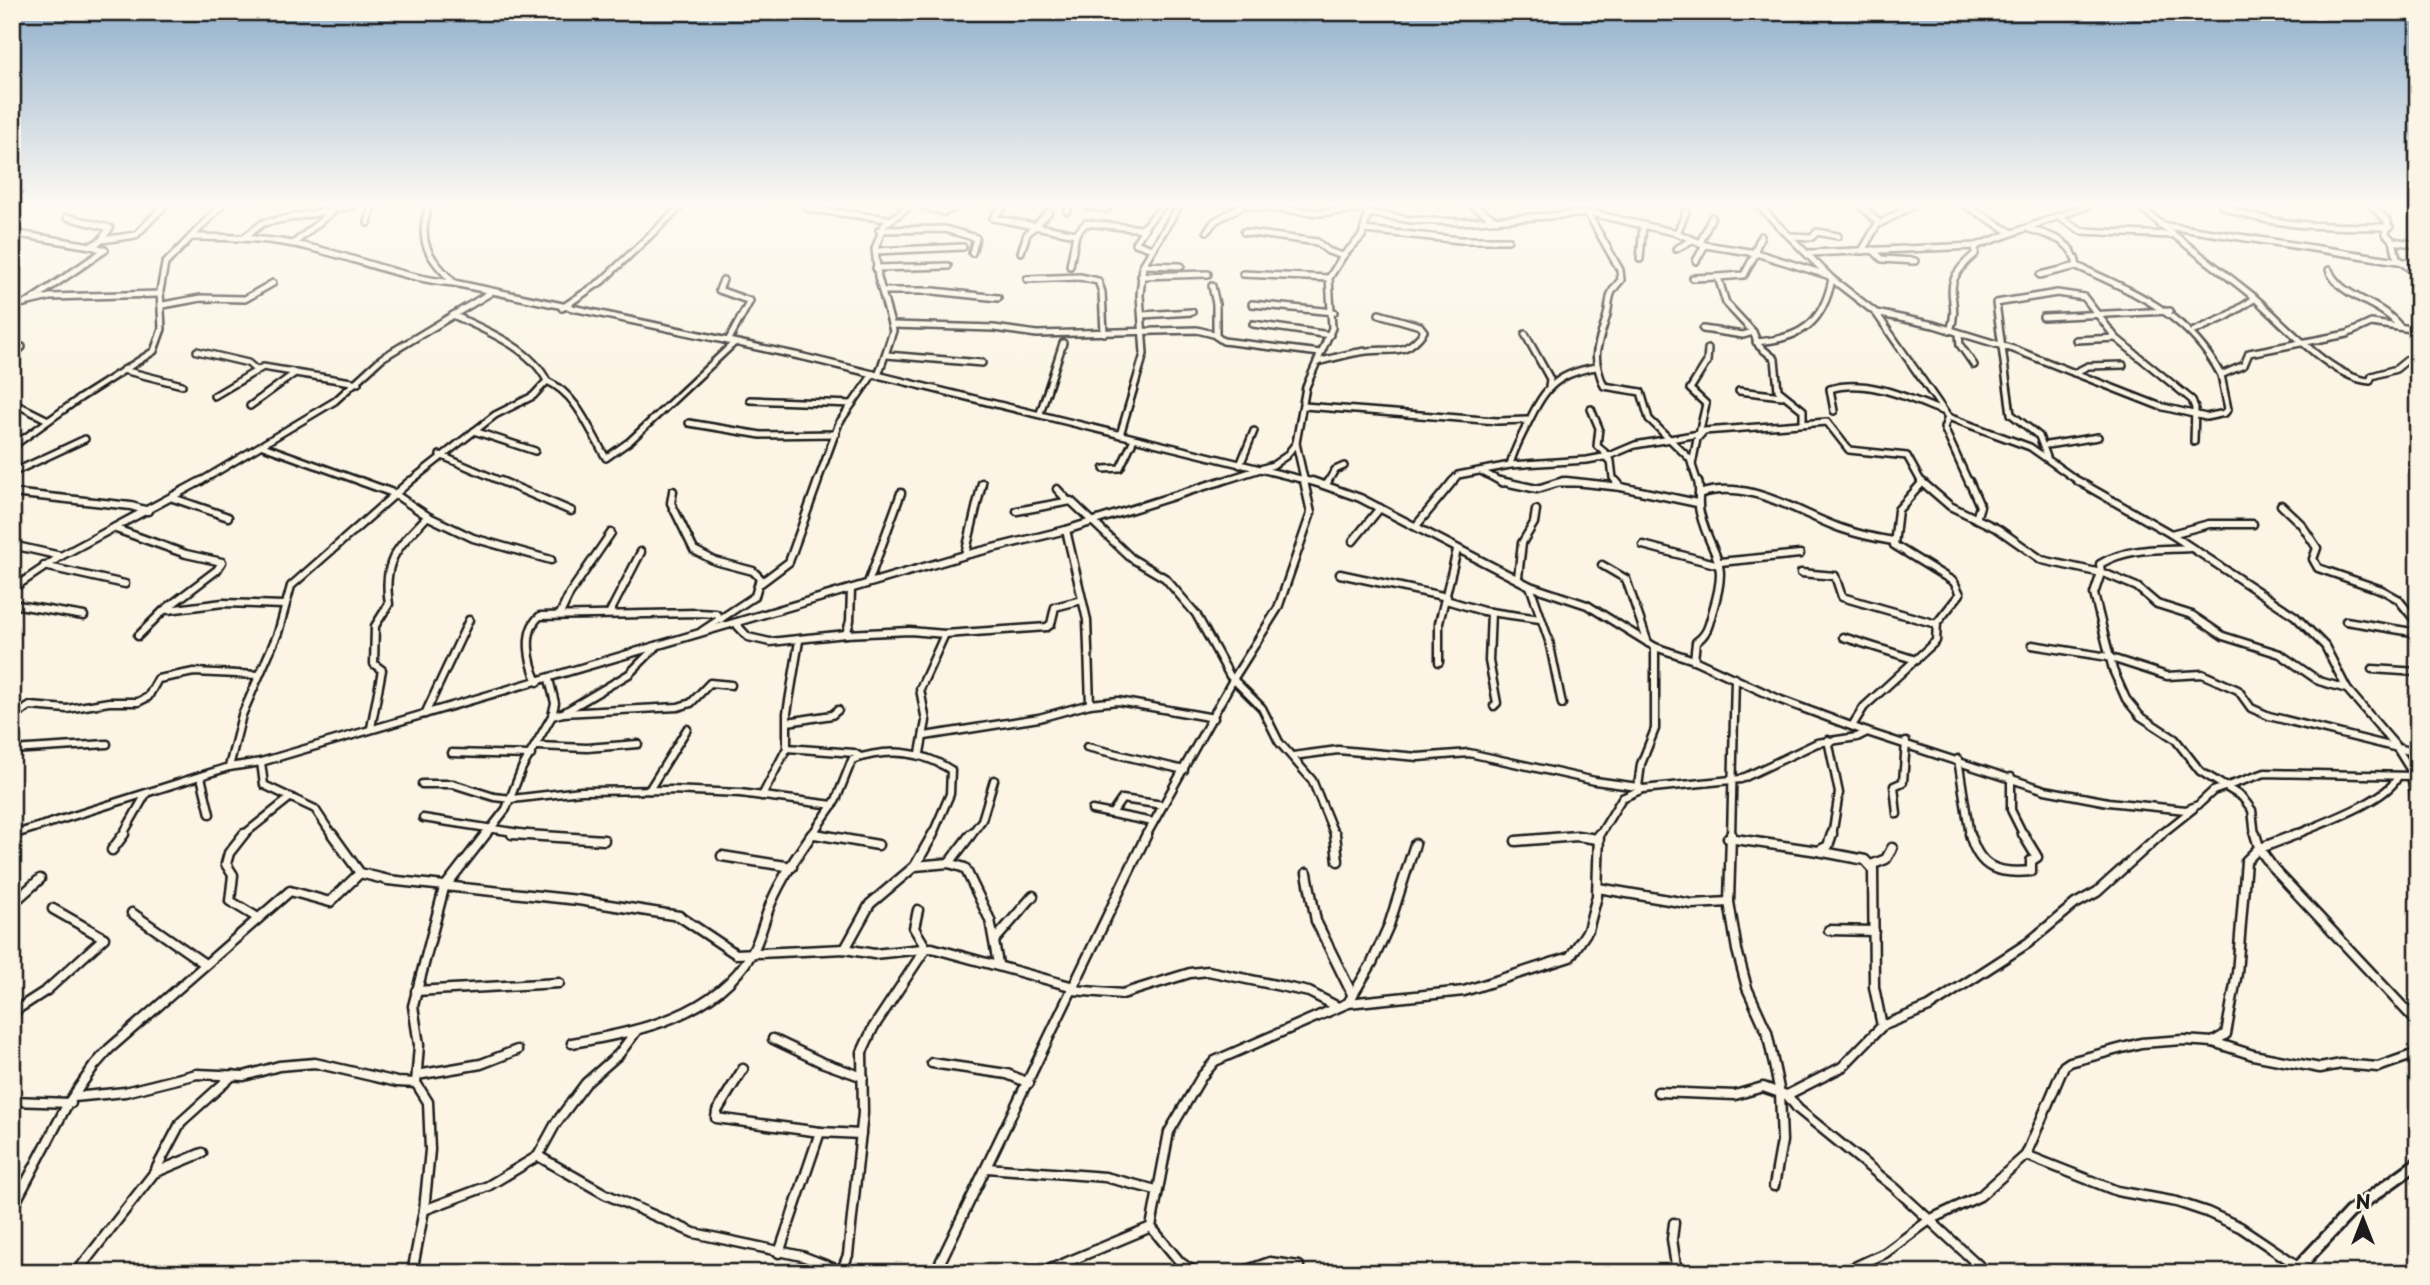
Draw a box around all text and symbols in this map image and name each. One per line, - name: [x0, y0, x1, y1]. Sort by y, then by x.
- north arrow: [2328, 1184, 2398, 1254]
- text: N: [2355, 1187, 2371, 1215]

